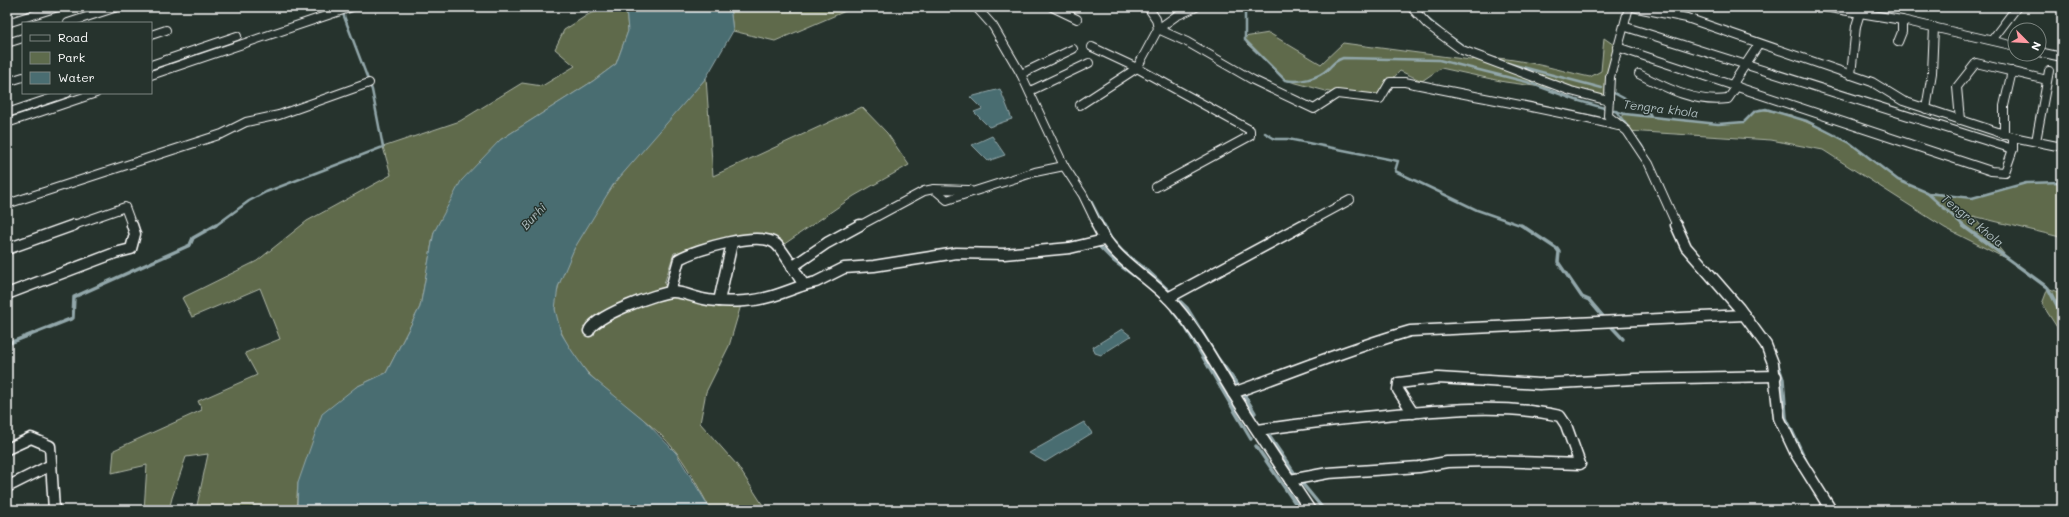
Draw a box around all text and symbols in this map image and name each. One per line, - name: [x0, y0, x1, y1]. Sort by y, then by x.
- legend: [22, 22, 152, 94]
- north arrow: [2007, 22, 2047, 62]
- text: Road: [58, 29, 88, 45]
- text: N: [2028, 39, 2045, 53]
- text: Park: [58, 49, 85, 65]
- text: Water: [58, 69, 95, 85]
- water label: Tengra khola: [1622, 95, 1700, 121]
- water label: Tengra khola: [1939, 190, 2007, 250]
- water label: Burhi: [517, 199, 549, 233]

